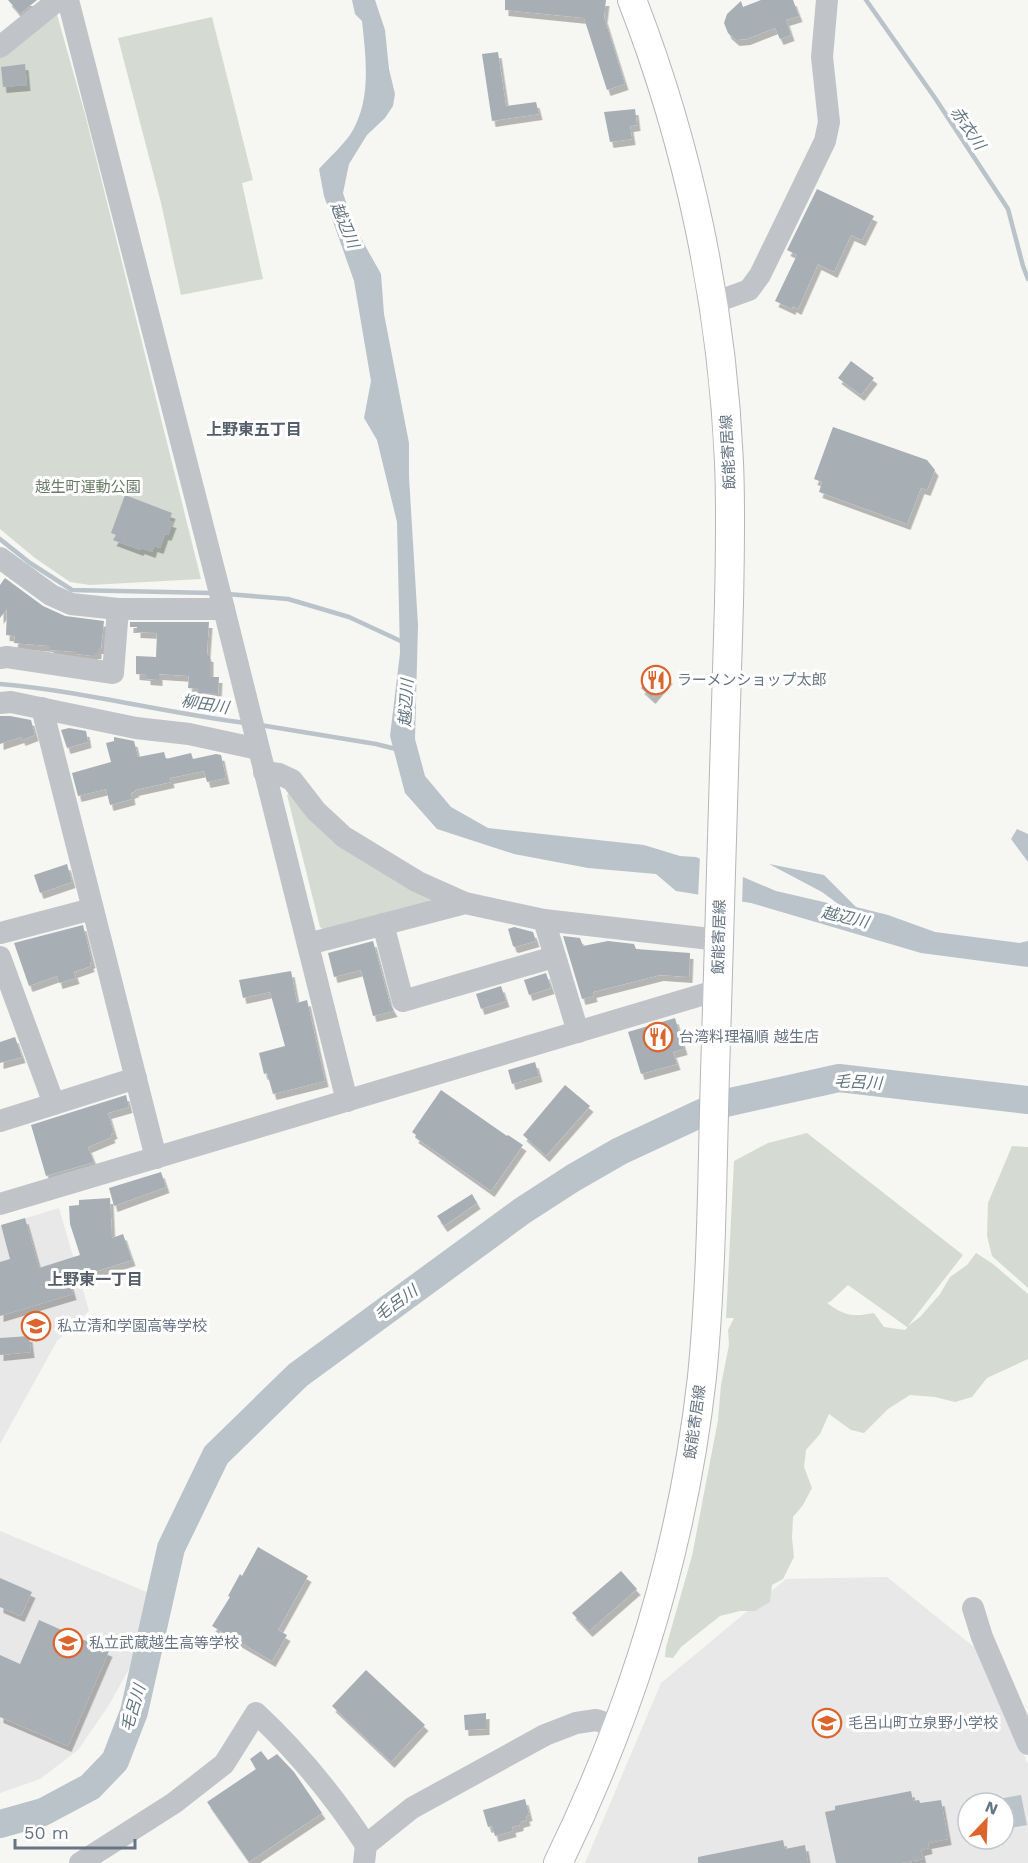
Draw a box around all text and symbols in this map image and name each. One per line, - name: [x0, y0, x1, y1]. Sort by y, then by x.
- water label: 赤衣川: [947, 103, 990, 155]
- water label: 越辺川: [327, 199, 364, 253]
- street label: 飯能寄居線: [717, 414, 739, 490]
- district label: 上野東五丁目: [206, 420, 302, 439]
- park label: 越生町運動公園: [34, 478, 141, 496]
- restaurant icon: ラーメンショップ太郎: [640, 664, 672, 696]
- place label: ラーメンショップ太郎: [677, 671, 826, 689]
- water label: 越辺川: [395, 677, 417, 727]
- water label: 柳田川: [180, 691, 232, 717]
- street label: 飯能寄居線: [709, 899, 729, 975]
- water label: 越辺川: [819, 902, 872, 932]
- restaurant icon: 台湾料理福順 越生店: [642, 1021, 674, 1053]
- place label: 台湾料理福順 越生店: [679, 1028, 819, 1046]
- water label: 毛呂川: [834, 1071, 884, 1093]
- district label: 上野東一丁目: [47, 1270, 143, 1289]
- water label: 毛呂川: [371, 1280, 423, 1325]
- school or university icon: 私立清和学園高等学校: [20, 1310, 52, 1342]
- place label: 私立清和学園高等学校: [57, 1317, 207, 1335]
- street label: 飯能寄居線: [681, 1384, 709, 1460]
- school or university icon: 私立武蔵越生高等学校: [52, 1627, 84, 1659]
- place label: 私立武蔵越生高等学校: [89, 1634, 239, 1652]
- water label: 毛呂川: [117, 1680, 150, 1734]
- school or university icon: 毛呂山町立泉野小学校: [811, 1707, 843, 1739]
- place label: 毛呂山町立泉野小学校: [848, 1714, 998, 1732]
- north arrow: [956, 1791, 1016, 1851]
- text: N: [982, 1797, 1001, 1819]
- scale bar: [15, 1812, 135, 1850]
- text: 50 m: [24, 1822, 69, 1843]

